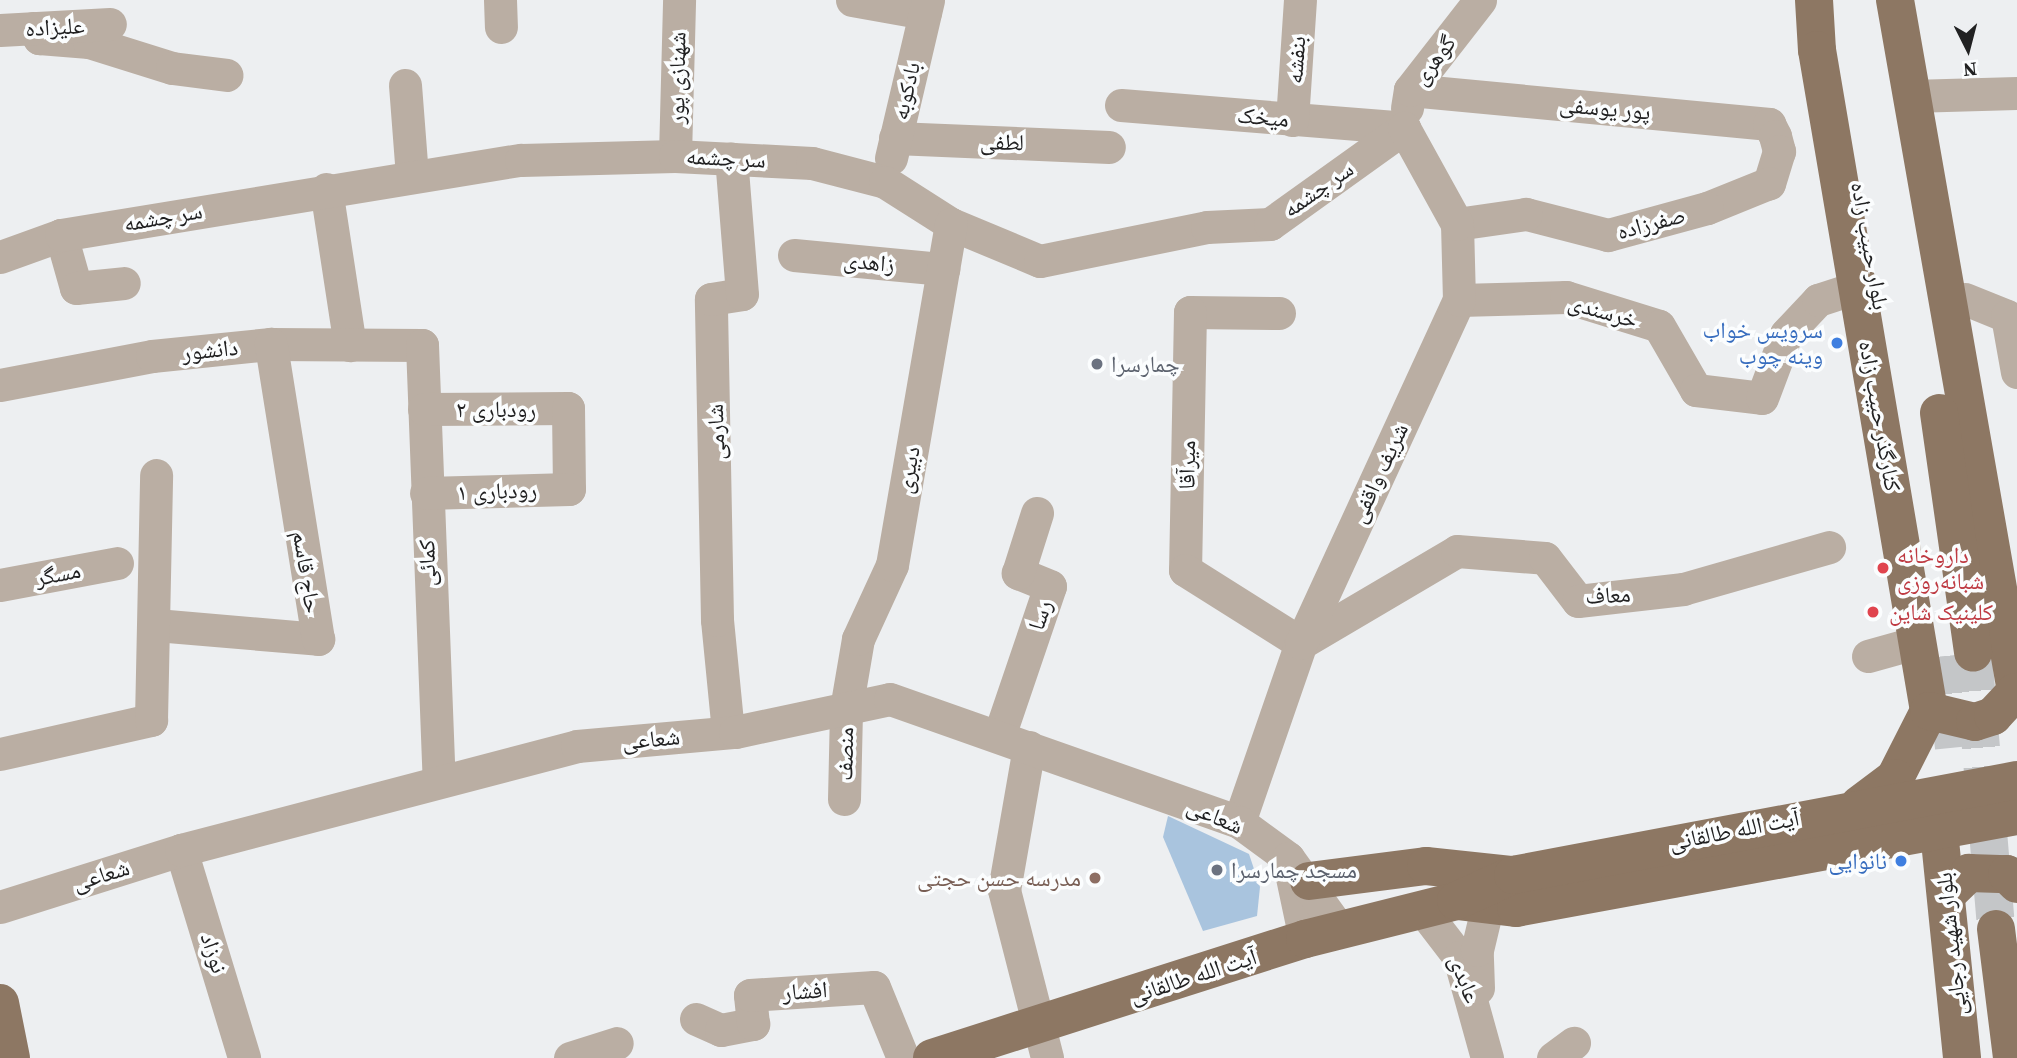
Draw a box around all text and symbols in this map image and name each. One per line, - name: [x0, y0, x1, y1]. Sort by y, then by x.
- street label: علیزاده: [25, 12, 85, 42]
- north arrow: [1933, 14, 2003, 84]
- street label: گوهری: [1406, 30, 1462, 90]
- street label: شهنازی پور: [662, 32, 692, 124]
- street label: بنفشه: [1281, 35, 1311, 85]
- text: N: [1962, 56, 1978, 84]
- street label: بادکوبه: [886, 59, 926, 123]
- street label: پور یوسفی: [1558, 90, 1652, 126]
- street label: میخک: [1236, 101, 1290, 133]
- street label: لطفی: [980, 127, 1024, 157]
- street label: سر چشمه: [686, 142, 766, 174]
- street label: سر چشمه: [1278, 155, 1358, 223]
- street label: بلوار حبیب زاده: [1845, 180, 1895, 312]
- street label: سر چشمه: [121, 197, 205, 237]
- street label: صفرزاده: [1614, 201, 1688, 245]
- street label: زاهدی: [842, 246, 896, 278]
- street label: خرسندی: [1565, 288, 1641, 334]
- place label: سرویس خواب وینه چوب: [1703, 316, 1823, 370]
- street label: دانشور: [181, 333, 239, 367]
- marker: سرویس خواب وینه چوب: [1829, 335, 1845, 351]
- street label: کنارگذر حبیب زاده: [1853, 338, 1907, 494]
- place label: چمارسرا: [1111, 350, 1180, 378]
- marker: چمارسرا: [1089, 356, 1105, 372]
- street label: رودباری ۲: [456, 395, 536, 423]
- street label: شارمی: [701, 403, 731, 461]
- street label: شریف واقفی: [1344, 419, 1414, 527]
- street label: میرآقا: [1173, 440, 1201, 490]
- street label: دبیری: [890, 444, 926, 496]
- street label: رودباری ۱: [456, 476, 538, 506]
- street label: حاج قاسم: [287, 529, 327, 615]
- street label: کمائی: [413, 539, 441, 587]
- place label: داروخانه شبانه‌روزی: [1897, 541, 1984, 595]
- street label: مسگر: [33, 556, 83, 592]
- marker: داروخانه شبانه‌روزی: [1875, 560, 1891, 576]
- street label: معاف: [1585, 580, 1631, 610]
- street label: رسا: [1022, 596, 1058, 634]
- place label: کلینیک شاین: [1889, 598, 1993, 626]
- marker: کلینیک شاین: [1863, 602, 1883, 622]
- street label: شعاعی: [621, 723, 681, 755]
- street label: منصف: [831, 727, 859, 781]
- street label: شعاعی: [1183, 792, 1247, 840]
- street label: آیت الله طالقانی: [1667, 804, 1801, 856]
- place label: نانوایی: [1829, 847, 1887, 875]
- street label: شعاعی: [69, 853, 133, 897]
- marker: نانوایی: [1893, 853, 1909, 869]
- place label: مسجد چمارسرا: [1231, 856, 1357, 884]
- marker: مسجد چمارسرا: [1209, 862, 1225, 878]
- place label: مدرسه حسن حجتی: [917, 864, 1081, 892]
- marker: مدرسه حسن حجتی: [1087, 870, 1103, 886]
- street label: بلوار شهید رجایی: [1930, 871, 1972, 1017]
- street label: نوزاد: [195, 929, 233, 977]
- street label: آیت الله طالقانی: [1126, 942, 1260, 1010]
- street label: عابدی: [1443, 951, 1487, 1007]
- street label: افشار: [782, 976, 828, 1006]

